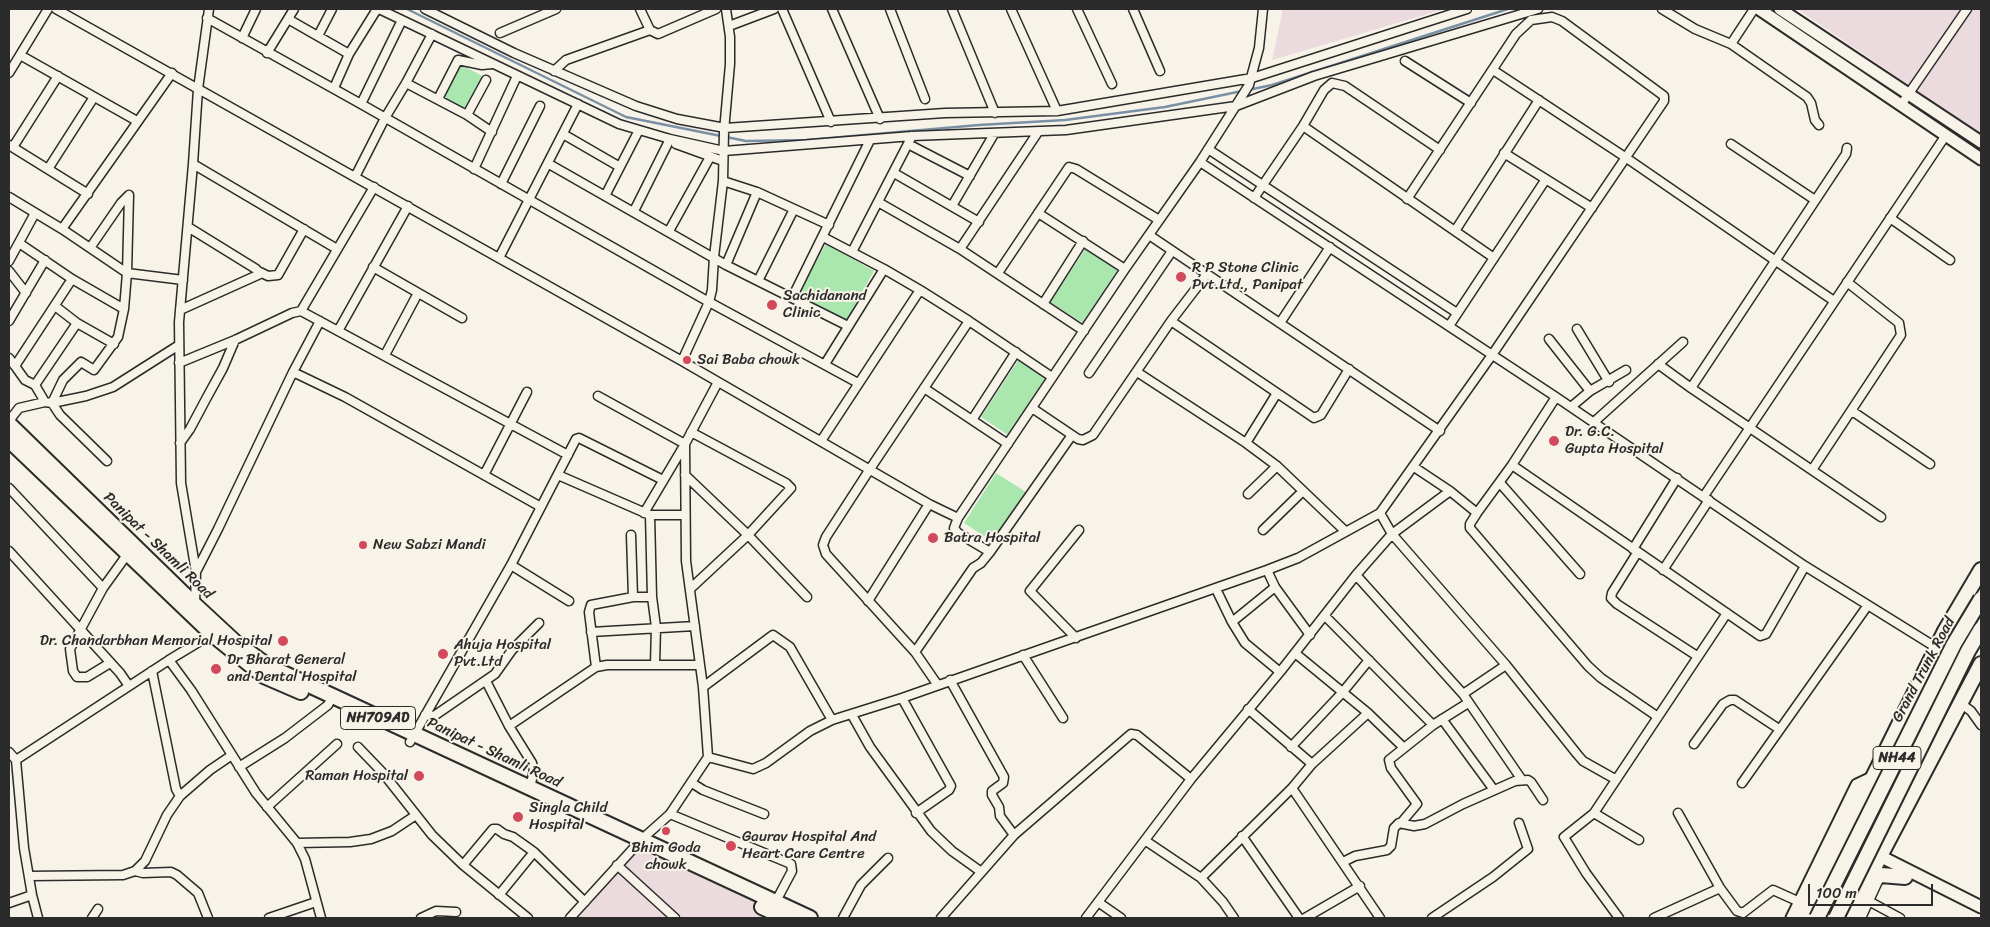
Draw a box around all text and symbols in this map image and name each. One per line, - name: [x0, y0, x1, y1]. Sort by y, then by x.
- place label: R P Stone Clinic Pvt.Ltd., Panipat: [1192, 259, 1303, 294]
- marker: R P Stone Clinic Pvt.Ltd., Panipat: [1174, 270, 1188, 284]
- place label: Sachidanand Clinic: [783, 287, 866, 322]
- marker: Sachidanand Clinic: [765, 298, 779, 312]
- place label: Sai Baba chowk: [697, 351, 800, 369]
- marker: Sai Baba chowk: [681, 354, 693, 366]
- place label: Dr. G.C. Gupta Hospital: [1565, 423, 1663, 458]
- marker: Dr. G.C. Gupta Hospital: [1547, 434, 1561, 448]
- street label: Panipat - Shamli Road: [99, 489, 217, 603]
- place label: Batra Hospital: [944, 529, 1040, 547]
- marker: Batra Hospital: [926, 531, 940, 545]
- place label: New Sabzi Mandi: [373, 536, 486, 554]
- marker: New Sabzi Mandi: [357, 539, 369, 551]
- street label: Grand Trunk Road: [1889, 614, 1959, 726]
- place label: Dr. Chandarbhan Memorial Hospital: [40, 632, 272, 650]
- marker: Dr. Chandarbhan Memorial Hospital: [276, 634, 290, 648]
- place label: Ahuja Hospital Pvt.Ltd: [454, 636, 551, 671]
- marker: Ahuja Hospital Pvt.Ltd: [436, 647, 450, 661]
- place label: Dr Bharat General and Dental Hospital: [227, 651, 356, 686]
- marker: Dr Bharat General and Dental Hospital: [209, 662, 223, 676]
- road number: NH709AD: [340, 706, 416, 730]
- street label: Panipat - Shamli Road: [424, 714, 564, 792]
- road number: NH44: [1873, 746, 1921, 770]
- place label: Raman Hospital: [305, 767, 408, 785]
- marker: Raman Hospital: [412, 769, 426, 783]
- place label: Singla Child Hospital: [529, 799, 607, 834]
- marker: Singla Child Hospital: [511, 810, 525, 824]
- marker: Bhim Goda chowk: [660, 825, 672, 837]
- place label: Gaurav Hospital And Heart Care Centre: [742, 828, 876, 863]
- place label: Bhim Goda chowk: [631, 839, 701, 874]
- marker: Gaurav Hospital And Heart Care Centre: [724, 839, 738, 853]
- scale bar: [1810, 874, 1935, 906]
- text: 100 m: [1816, 880, 1857, 906]

